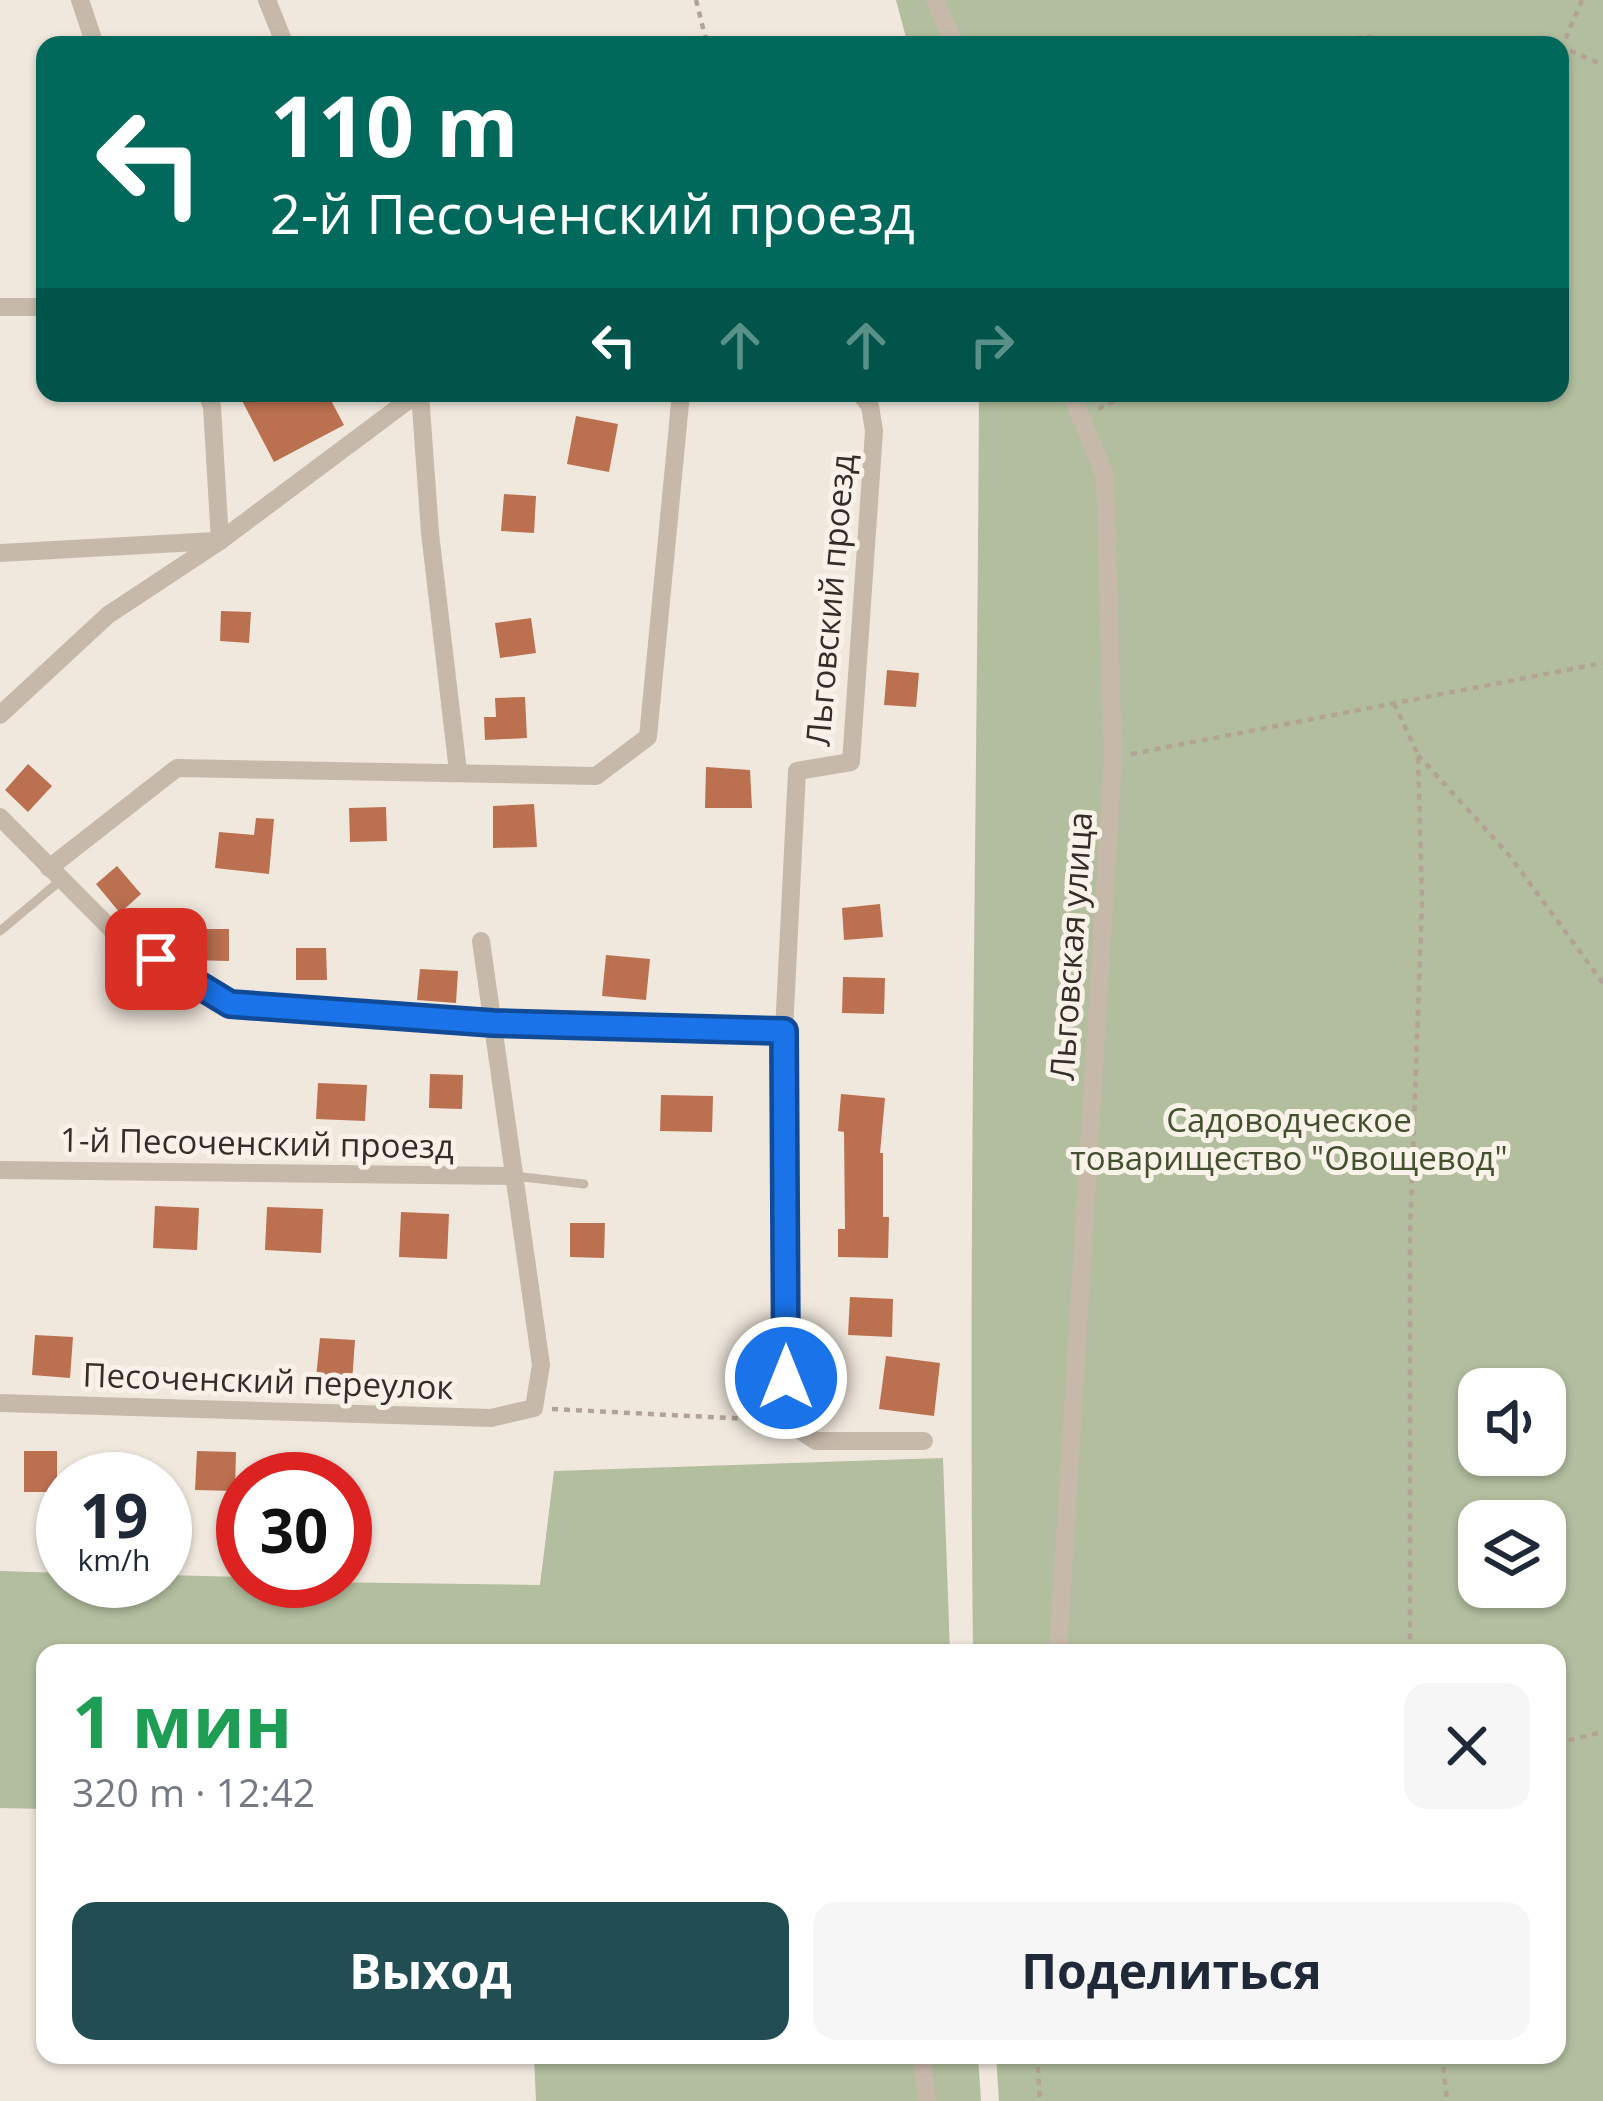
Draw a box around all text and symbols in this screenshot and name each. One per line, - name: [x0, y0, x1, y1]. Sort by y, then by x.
- text: 110 m: [270, 67, 518, 182]
- icon: left: [72, 84, 228, 240]
- text: 2-й Песоченский проезд: [270, 176, 915, 250]
- icon: left: [581, 312, 647, 378]
- icon: ahead: [707, 312, 773, 378]
- icon: ahead: [833, 312, 899, 378]
- icon: right: [959, 312, 1025, 378]
- street label: Льговский проезд: [794, 452, 865, 748]
- street label: Льговская улица: [1039, 810, 1102, 1082]
- pin: [105, 908, 207, 1010]
- icon: arrive: [123, 926, 189, 992]
- park label: Садоводческое товарищество "Овощевод": [1070, 1097, 1508, 1180]
- street label: 1-й Песоченский проезд: [60, 1117, 454, 1168]
- position arrow: [723, 1315, 849, 1441]
- street label: Песоченский переулок: [82, 1352, 454, 1409]
- map controls: [1458, 1368, 1566, 1608]
- button: sound: [1458, 1368, 1566, 1476]
- speed limit sign: 30: [216, 1452, 372, 1608]
- text: 19: [80, 1474, 148, 1556]
- button: layers: [1458, 1500, 1566, 1608]
- text: km/h: [78, 1539, 150, 1580]
- text: 1 мин: [72, 1671, 292, 1769]
- button: close: [1404, 1683, 1530, 1809]
- text: 320 m · 12:42: [72, 1765, 315, 1818]
- button: Выход: [72, 1902, 789, 2040]
- button: Поделиться: [813, 1902, 1530, 2040]

